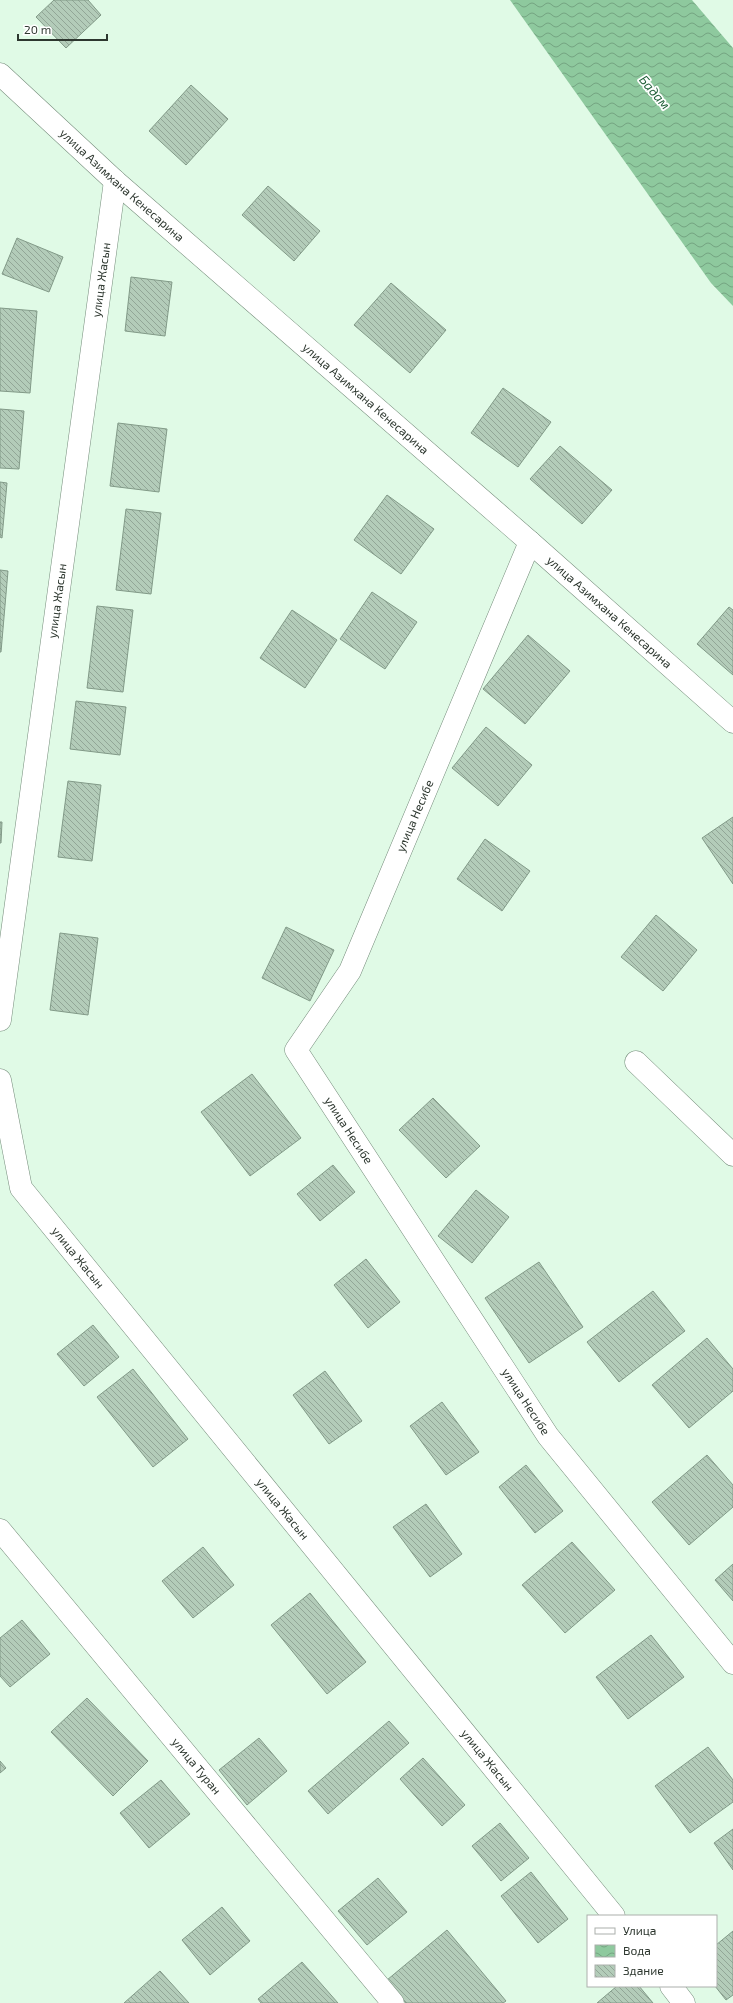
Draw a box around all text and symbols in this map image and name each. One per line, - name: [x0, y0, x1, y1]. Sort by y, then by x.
- scale bar: [18, 16, 107, 42]
- text: 20 m: [24, 22, 51, 36]
- water label: Бадам: [636, 72, 674, 112]
- street label: улица Азимхана Кенесарина: [57, 125, 187, 244]
- street label: улица Жасын: [88, 242, 113, 318]
- street label: улица Азимхана Кенесарина: [300, 340, 432, 457]
- street label: улица Азимхана Кенесарина: [544, 552, 675, 671]
- street label: улица Жасын: [44, 563, 69, 639]
- street label: улица Несибе: [393, 777, 436, 854]
- street label: улица Несибе: [322, 1094, 376, 1166]
- street label: улица Жасын: [49, 1224, 108, 1291]
- street label: улица Несибе: [499, 1365, 553, 1437]
- street label: улица Жасын: [253, 1475, 312, 1542]
- street label: улица Жасын: [458, 1726, 517, 1793]
- street label: улица Туран: [169, 1734, 225, 1797]
- legend: [587, 1915, 717, 1987]
- text: Улица: [623, 1923, 656, 1937]
- text: Вода: [623, 1943, 651, 1957]
- text: Здание: [623, 1963, 664, 1977]

